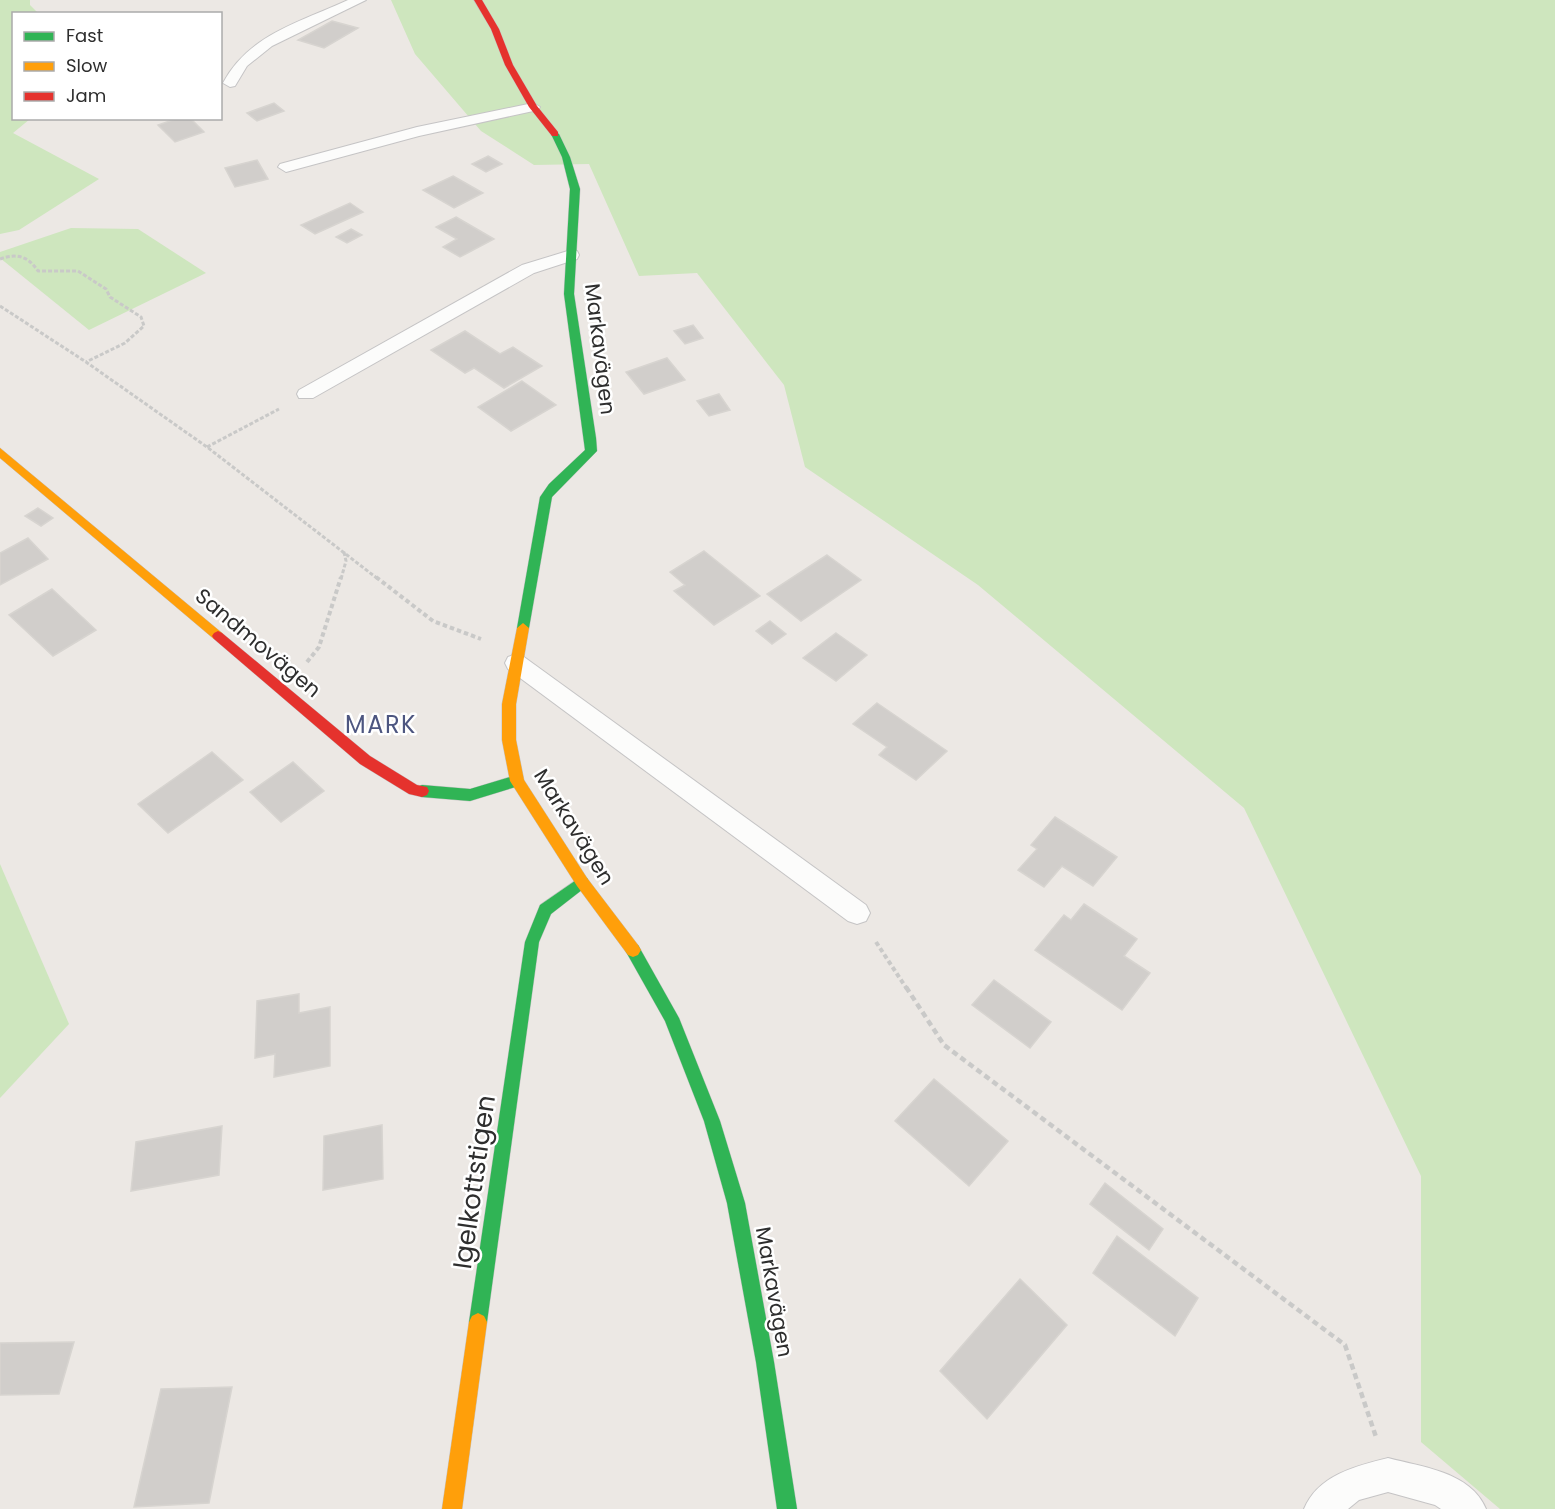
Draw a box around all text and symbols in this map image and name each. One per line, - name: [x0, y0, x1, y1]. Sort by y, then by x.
- legend: [12, 12, 222, 120]
- text: Fast: [66, 23, 103, 48]
- text: Slow: [66, 53, 108, 78]
- text: Jam: [66, 83, 106, 108]
- street label: Markavägen: [578, 282, 623, 416]
- street label: Sandmovägen: [189, 581, 327, 704]
- district label: MARK: [345, 708, 417, 741]
- street label: Markavägen: [527, 763, 622, 890]
- street label: Igelkottstigen: [444, 1093, 504, 1271]
- street label: Markavägen: [749, 1225, 800, 1359]

